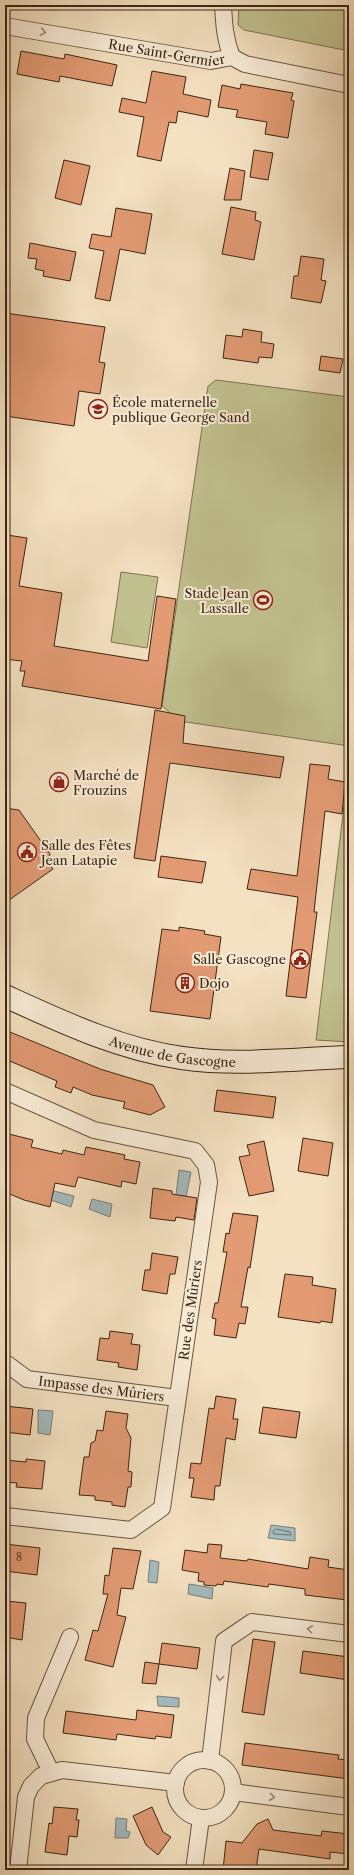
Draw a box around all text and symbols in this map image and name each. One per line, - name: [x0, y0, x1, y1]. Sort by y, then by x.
- one-way arrow: [40, 28, 47, 36]
- street label: Rue Saint-Germier: [107, 36, 227, 69]
- place label: École maternelle publique George Sand: [112, 394, 250, 425]
- school or university icon: École maternelle publique George Sand: [87, 398, 109, 420]
- place label: Stade Jean Lassalle: [184, 585, 249, 616]
- sports icon: Stade Jean Lassalle: [252, 589, 274, 611]
- place label: Marché de Frouzins: [73, 767, 139, 798]
- shop icon: Marché de Frouzins: [48, 771, 70, 793]
- place label: Salle des Fêtes Jean Latapie: [39, 837, 131, 868]
- public building icon: Salle des Fêtes Jean Latapie: [16, 841, 38, 863]
- public building icon: Salle Gascogne: [289, 948, 311, 970]
- place label: Salle Gascogne: [193, 951, 286, 967]
- building icon: Dojo: [174, 972, 196, 994]
- place label: Dojo: [199, 975, 229, 991]
- street label: Avenue de Gascogne: [106, 1032, 236, 1070]
- street label: Rue des Mûriers: [175, 1258, 205, 1361]
- street label: Impasse des Mûriers: [37, 1373, 166, 1404]
- house number: 8: [16, 1550, 22, 1564]
- one-way arrow: [307, 1625, 313, 1634]
- one-way arrow: [216, 1675, 225, 1681]
- one-way arrow: [268, 1792, 275, 1801]

